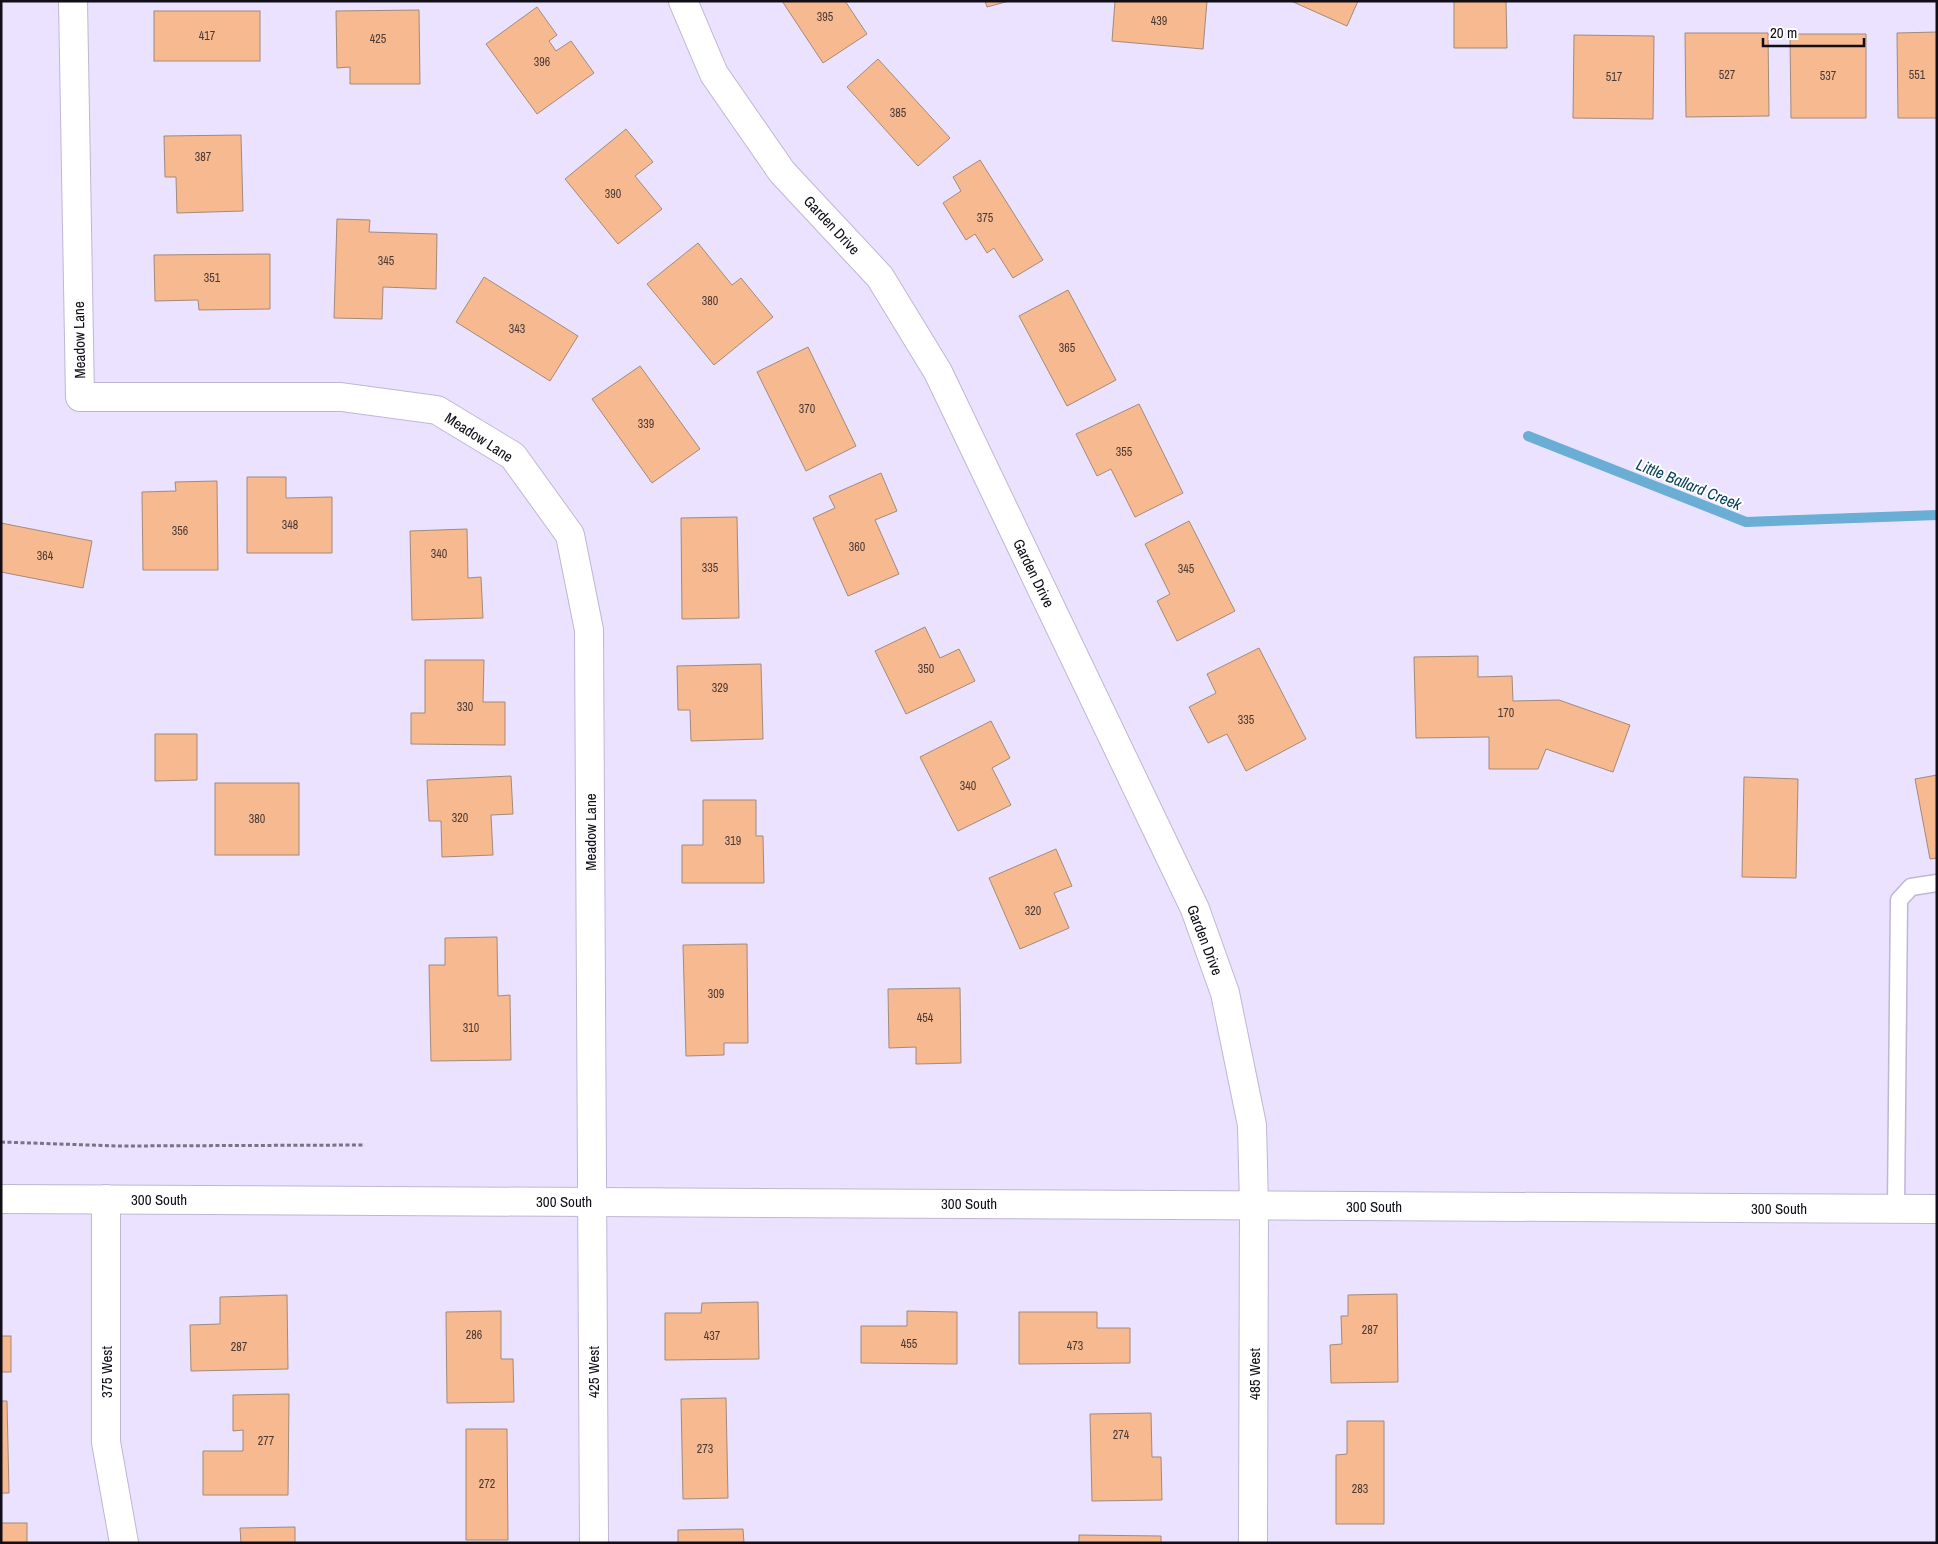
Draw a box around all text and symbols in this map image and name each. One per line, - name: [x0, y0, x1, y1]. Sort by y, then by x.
- house number: 395: [817, 9, 834, 25]
- house number: 439: [1151, 13, 1167, 29]
- scale bar: [1763, 15, 1864, 47]
- text: 20 m: [1770, 22, 1797, 43]
- house number: 417: [199, 28, 216, 44]
- house number: 425: [370, 31, 387, 47]
- house number: 396: [534, 54, 550, 70]
- house number: 527: [1719, 67, 1736, 83]
- house number: 551: [1909, 67, 1926, 83]
- house number: 537: [1820, 68, 1837, 84]
- house number: 517: [1606, 69, 1623, 85]
- house number: 385: [890, 105, 907, 121]
- house number: 387: [195, 149, 212, 165]
- house number: 390: [605, 186, 621, 202]
- street label: Garden Drive: [799, 191, 865, 259]
- house number: 375: [977, 210, 994, 226]
- house number: 345: [378, 253, 395, 269]
- house number: 351: [204, 270, 221, 286]
- house number: 380: [702, 293, 718, 309]
- street label: Meadow Lane: [68, 301, 90, 379]
- house number: 343: [509, 321, 525, 337]
- house number: 365: [1059, 340, 1076, 356]
- house number: 370: [799, 401, 815, 417]
- street label: Meadow Lane: [441, 407, 517, 467]
- house number: 339: [638, 416, 654, 432]
- house number: 355: [1116, 444, 1133, 460]
- water label: Little Ballard Creek: [1633, 453, 1745, 515]
- house number: 348: [282, 517, 298, 533]
- house number: 356: [172, 523, 188, 539]
- street label: Garden Drive: [1008, 535, 1060, 611]
- house number: 360: [849, 539, 865, 555]
- house number: 340: [431, 546, 447, 562]
- house number: 364: [37, 548, 54, 564]
- house number: 335: [702, 560, 719, 576]
- house number: 345: [1178, 561, 1195, 577]
- house number: 350: [918, 661, 934, 677]
- house number: 329: [712, 680, 728, 696]
- house number: 330: [457, 699, 473, 715]
- house number: 170: [1498, 705, 1514, 721]
- house number: 335: [1238, 712, 1255, 728]
- house number: 340: [960, 778, 976, 794]
- street label: Meadow Lane: [580, 793, 601, 871]
- house number: 320: [452, 810, 468, 826]
- house number: 380: [249, 811, 265, 827]
- house number: 319: [725, 833, 741, 849]
- street label: Garden Drive: [1182, 902, 1228, 978]
- house number: 320: [1025, 903, 1041, 919]
- house number: 309: [708, 986, 724, 1002]
- house number: 454: [917, 1010, 934, 1026]
- house number: 310: [463, 1020, 479, 1036]
- street label: 300 South: [131, 1189, 187, 1210]
- street label: 300 South: [536, 1191, 592, 1212]
- street label: 300 South: [941, 1193, 997, 1214]
- street label: 300 South: [1346, 1196, 1402, 1217]
- street label: 300 South: [1751, 1198, 1807, 1219]
- house number: 287: [1362, 1322, 1379, 1338]
- house number: 286: [466, 1327, 482, 1343]
- house number: 437: [704, 1328, 721, 1344]
- house number: 455: [901, 1336, 918, 1352]
- house number: 473: [1067, 1338, 1083, 1354]
- house number: 287: [231, 1339, 248, 1355]
- street label: 375 West: [96, 1346, 117, 1398]
- street label: 425 West: [583, 1346, 604, 1398]
- street label: 485 West: [1244, 1348, 1265, 1400]
- house number: 274: [1113, 1427, 1130, 1443]
- house number: 277: [258, 1433, 275, 1449]
- house number: 273: [697, 1441, 713, 1457]
- house number: 272: [479, 1476, 495, 1492]
- house number: 283: [1352, 1481, 1368, 1497]

